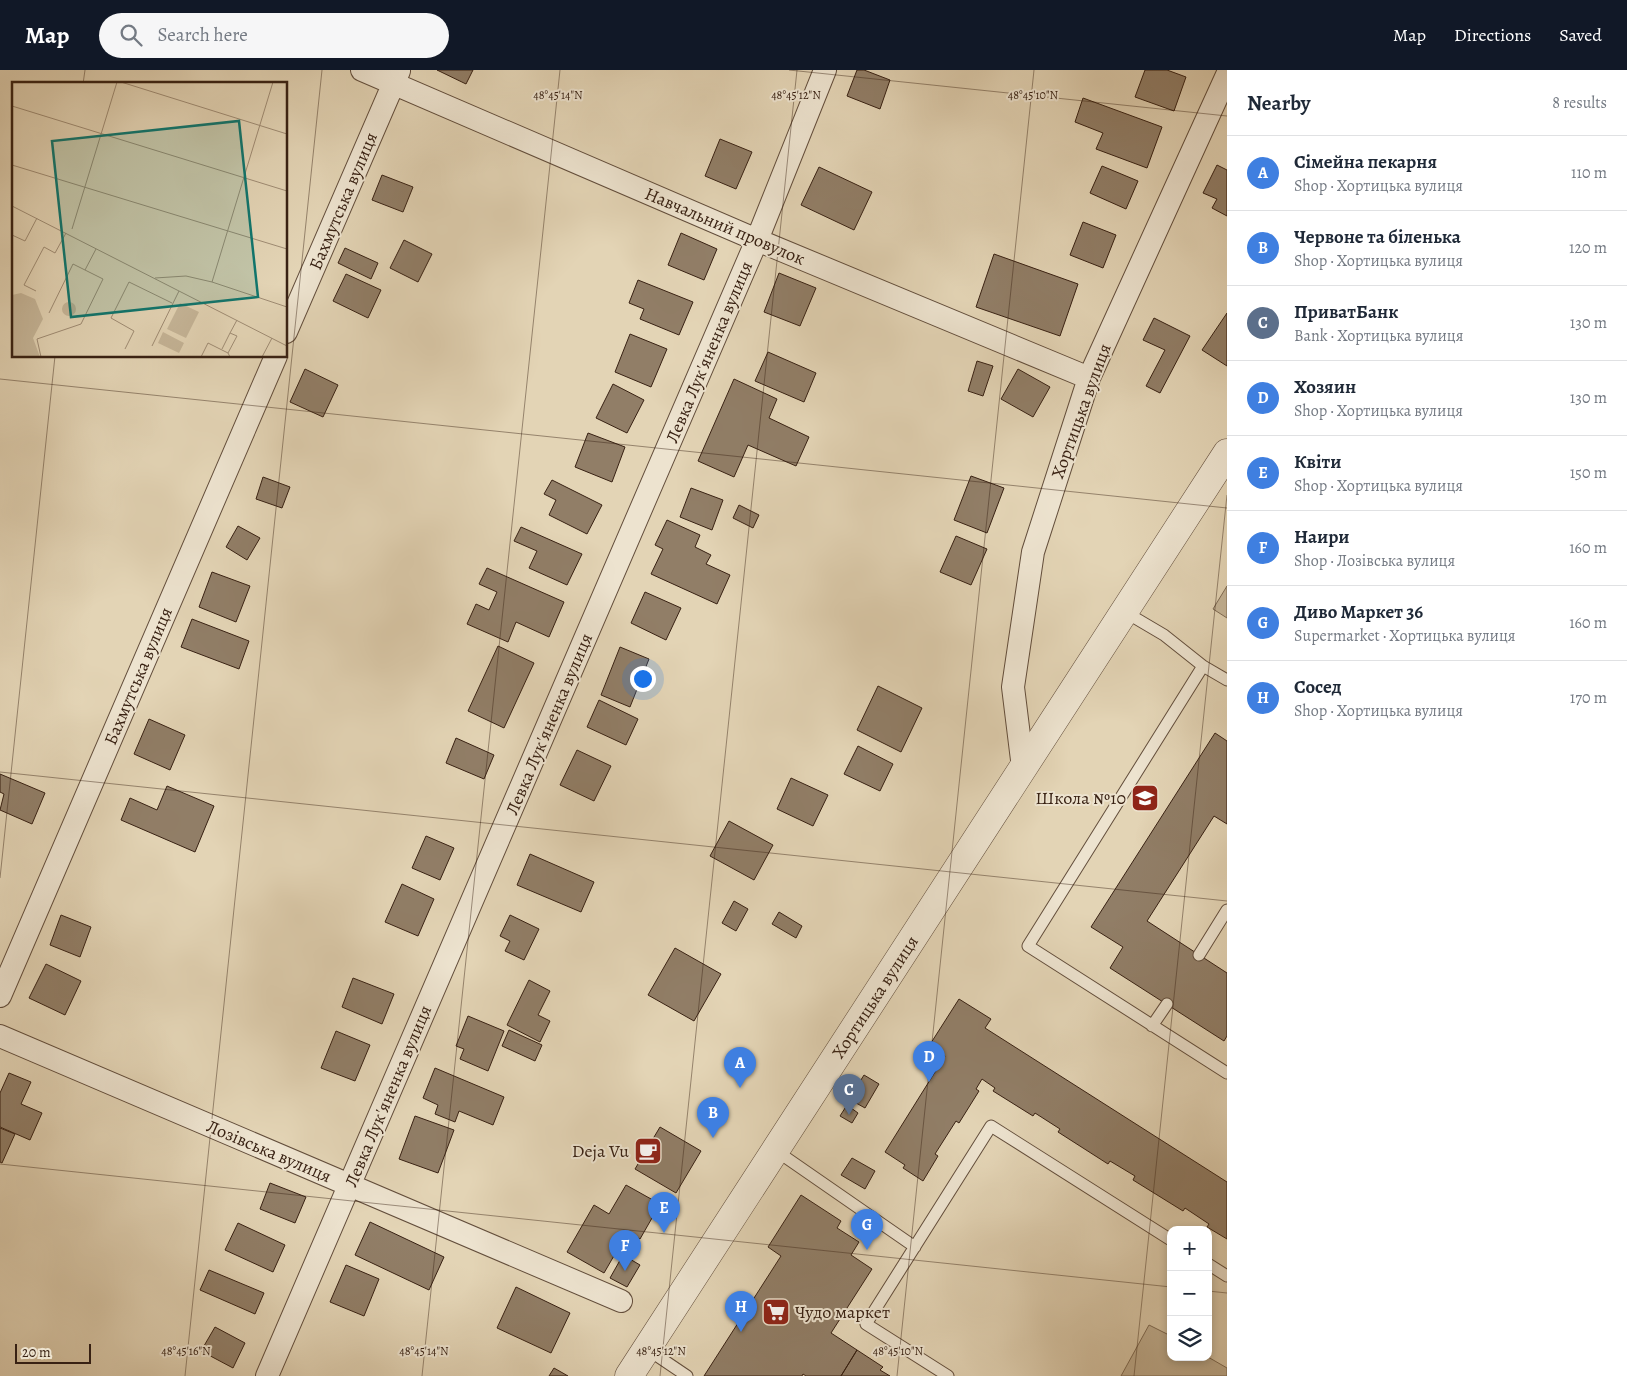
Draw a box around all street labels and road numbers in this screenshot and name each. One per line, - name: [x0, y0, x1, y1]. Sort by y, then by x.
- street label: Бахмутська вулиця: [303, 128, 383, 274]
- street label: Навчальний провулок: [641, 181, 809, 271]
- street label: Левка Лук'яненка вулиця: [660, 258, 758, 446]
- street label: Хортицька вулиця: [1045, 340, 1117, 482]
- street label: Бахмутська вулиця: [98, 603, 178, 749]
- street label: Левка Лук'яненка вулиця: [500, 630, 598, 818]
- street label: Хортицька вулиця: [826, 931, 924, 1063]
- street label: Левка Лук'яненка вулиця: [339, 1002, 437, 1190]
- street label: Лозівська вулиця: [203, 1114, 335, 1188]

